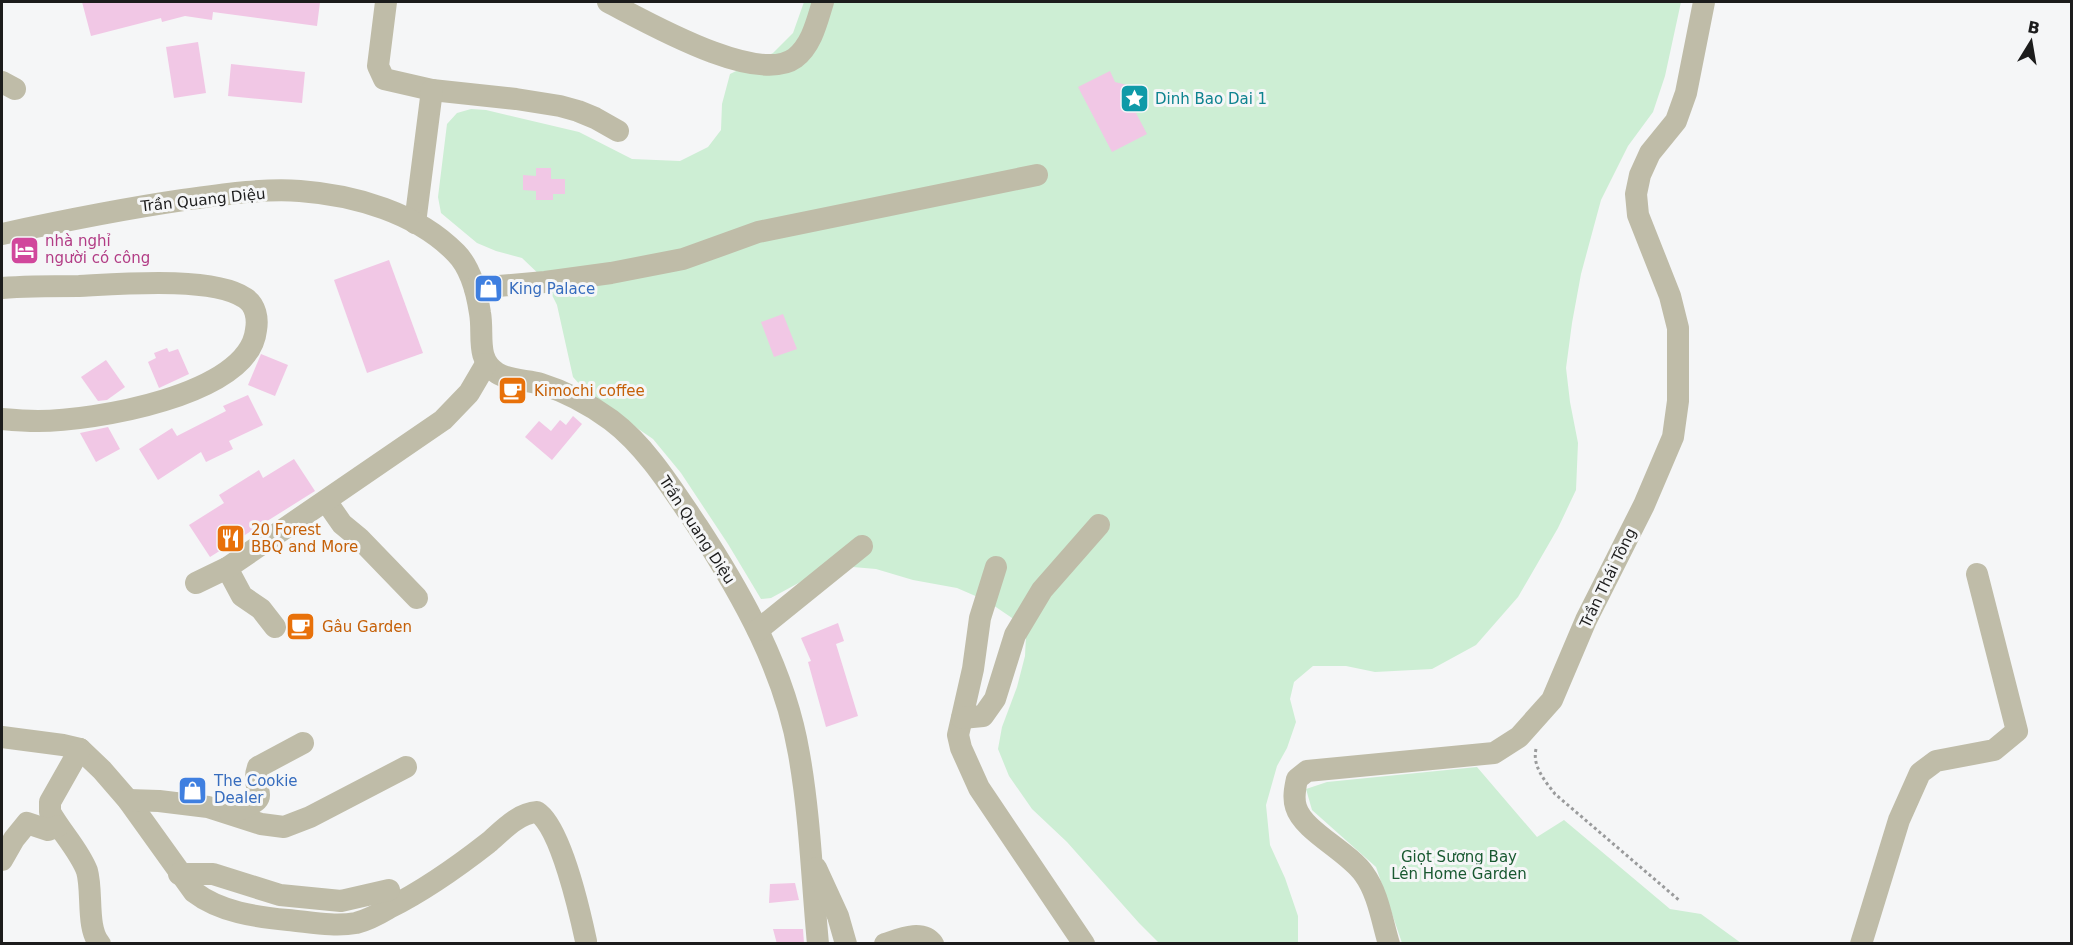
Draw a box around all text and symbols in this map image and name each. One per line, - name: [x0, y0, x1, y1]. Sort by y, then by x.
- north arrow: [2001, 12, 2061, 72]
- text: B: [2026, 17, 2042, 38]
- place icon: Dinh Bao Dai 1: [1118, 83, 1150, 115]
- place label: Dinh Bao Dai 1: [1155, 90, 1267, 108]
- street label: Trần Quang Diệu: [139, 184, 266, 216]
- place label: nhà nghỉ người có công: [45, 232, 150, 267]
- hotel icon: nhà nghỉ người có công: [8, 234, 40, 266]
- shop icon: King Palace: [472, 273, 504, 305]
- place label: King Palace: [509, 280, 595, 298]
- cafe icon: Kimochi coffee: [497, 375, 529, 407]
- place label: Kimochi coffee: [534, 382, 645, 400]
- street label: Trần Quang Diệu: [655, 472, 739, 587]
- place label: 20 Forest BBQ and More: [251, 521, 358, 556]
- restaurant icon: 20 Forest BBQ and More: [214, 523, 246, 555]
- street label: Trần Thái Tông: [1576, 525, 1640, 632]
- cafe icon: Gâu Garden: [285, 611, 317, 643]
- place label: Gâu Garden: [322, 618, 412, 636]
- place label: The Cookie Dealer: [213, 772, 298, 807]
- shop icon: The Cookie Dealer: [177, 774, 209, 806]
- park label: Giọt Sương Bay Lên Home Garden: [1391, 848, 1527, 883]

